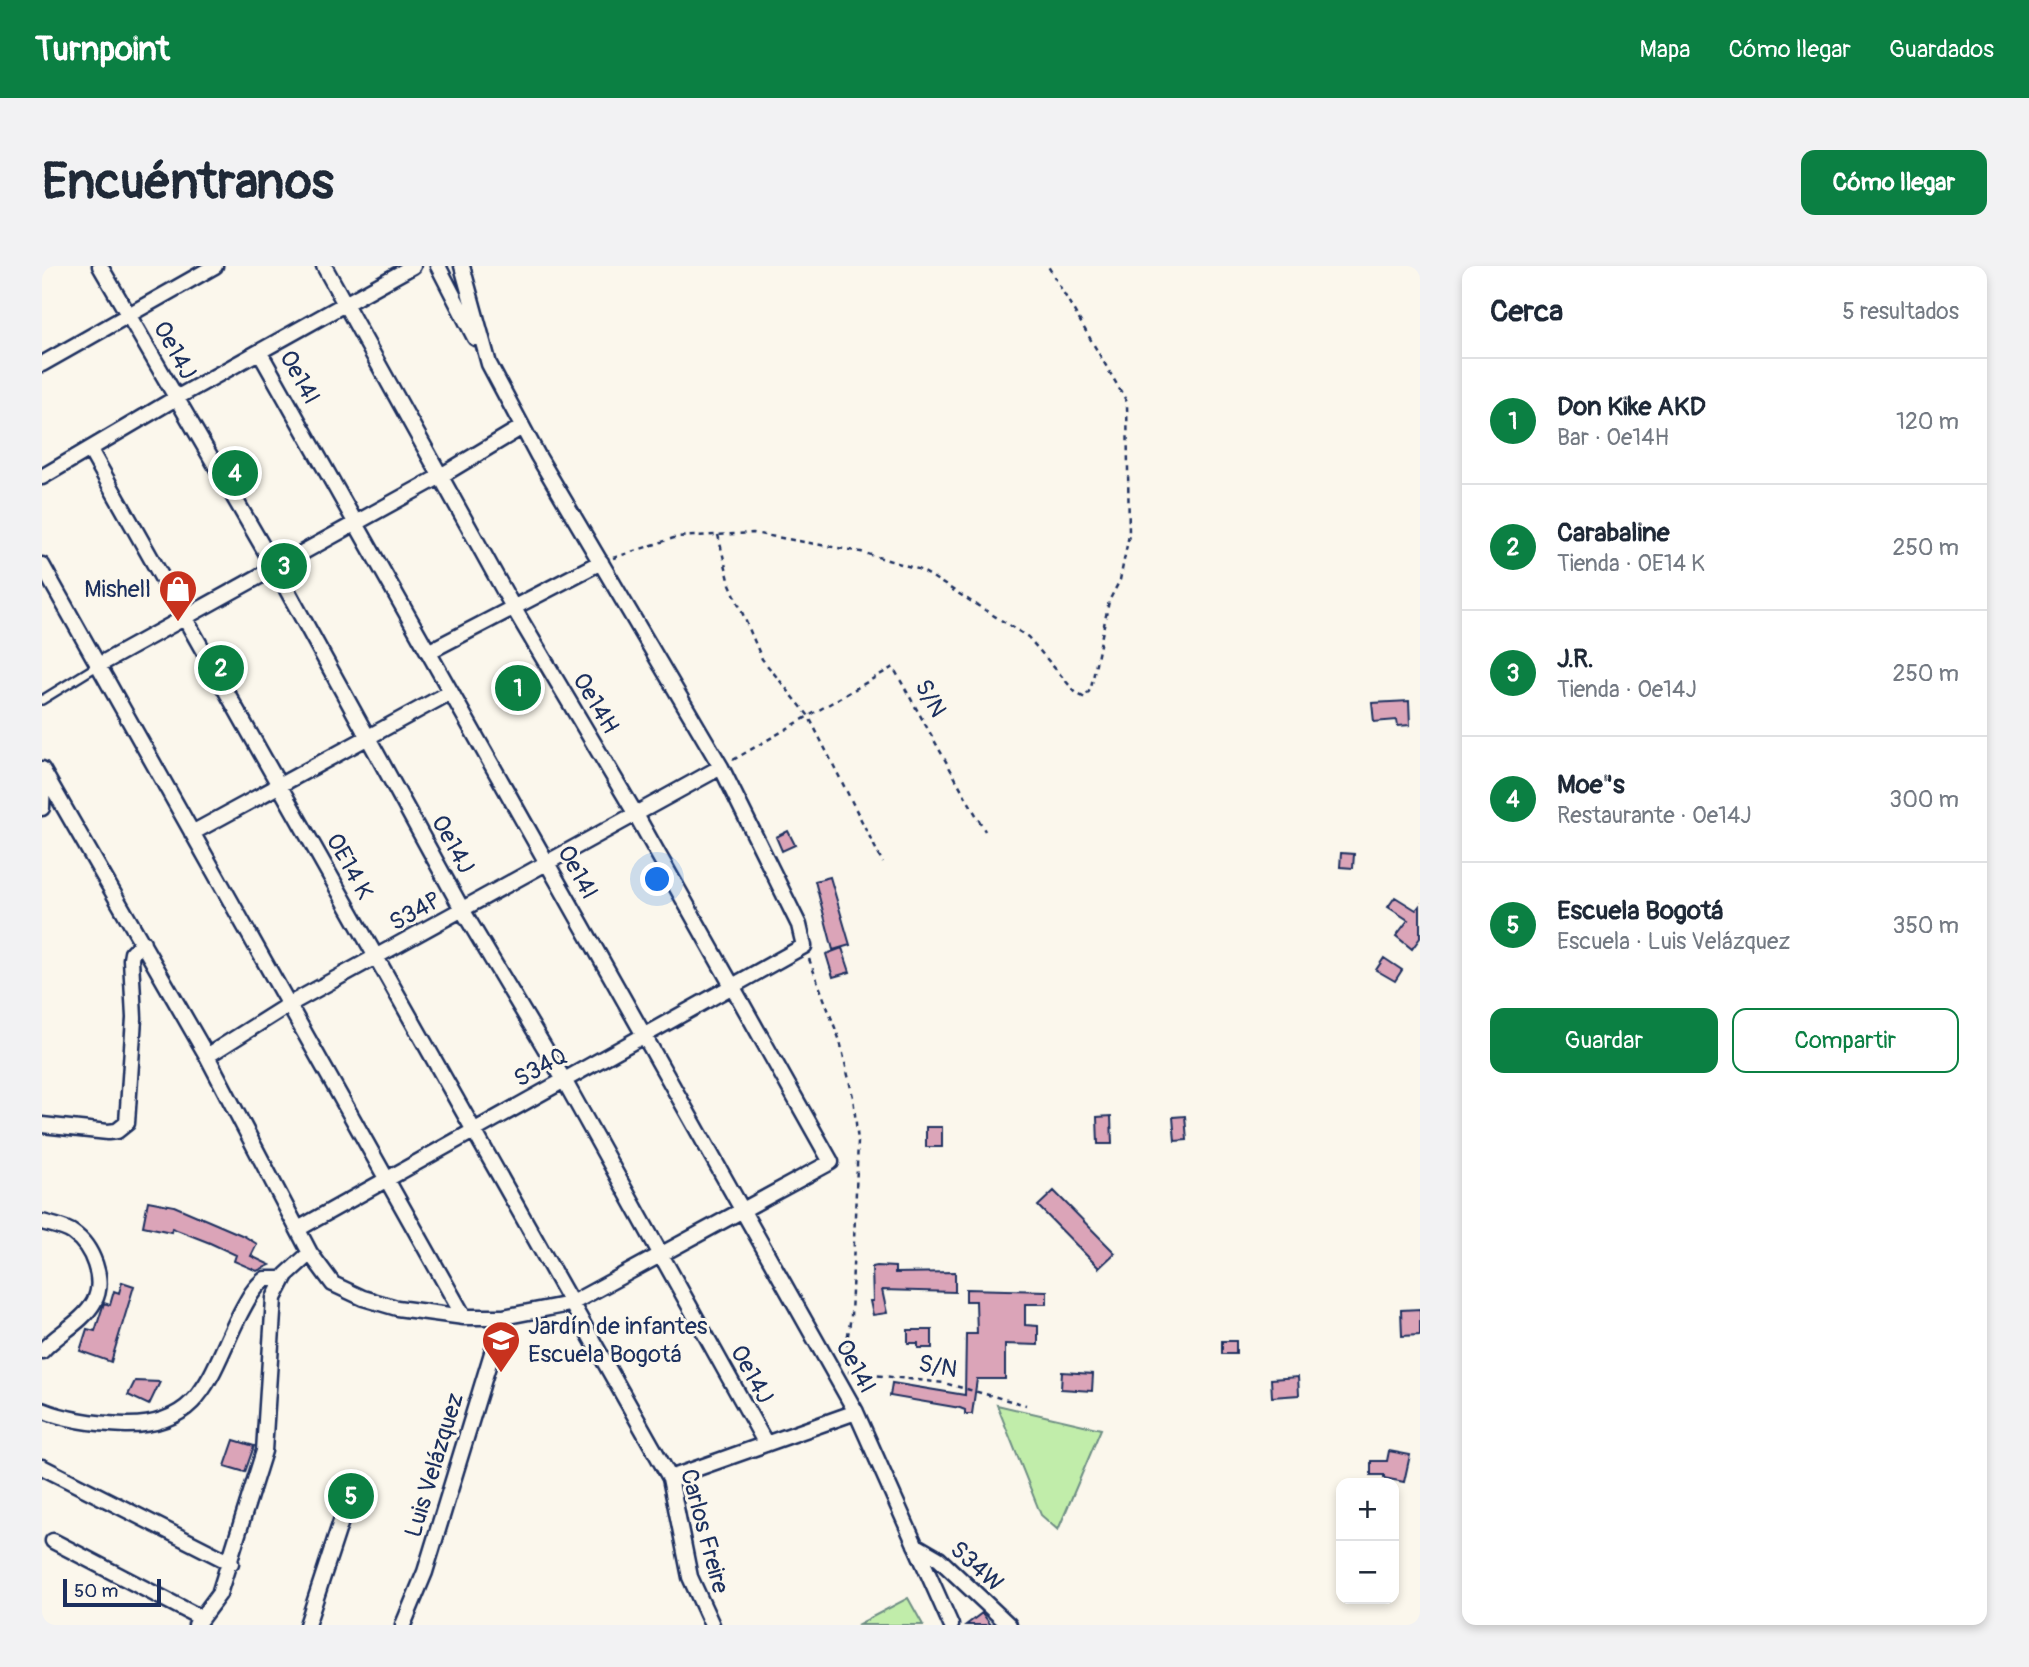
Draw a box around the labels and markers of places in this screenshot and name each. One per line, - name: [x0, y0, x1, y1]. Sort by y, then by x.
- pin: 4: [212, 447, 258, 499]
- pin: 3: [261, 540, 307, 592]
- shop icon: Mishell: [157, 568, 199, 623]
- place label: Mishell: [84, 575, 151, 604]
- pin: 2: [198, 642, 244, 694]
- pin: 1: [495, 662, 541, 714]
- place label: Jardín de infantes Escuela Bogotá: [528, 1312, 708, 1369]
- school or university icon: Jardín de infantes Escuela Bogotá: [480, 1319, 522, 1374]
- pin: 5: [328, 1470, 374, 1522]

